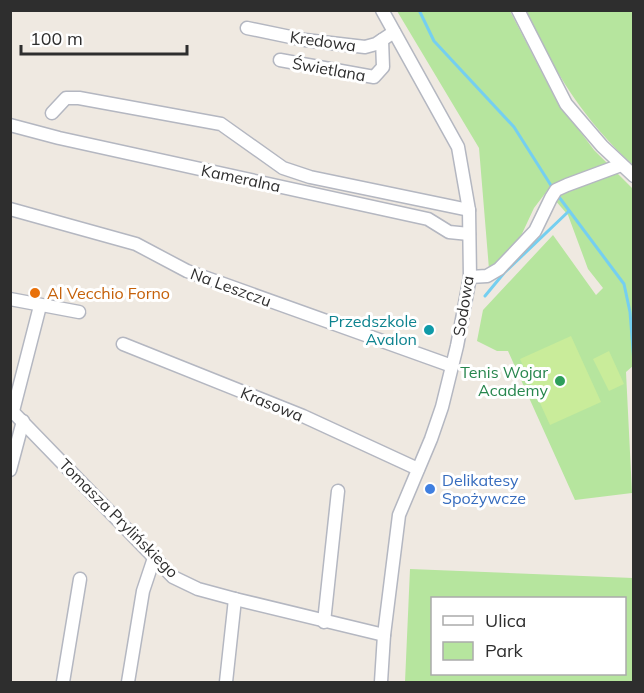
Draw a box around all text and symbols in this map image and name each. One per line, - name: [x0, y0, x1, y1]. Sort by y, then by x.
- scale bar: [21, 18, 188, 56]
- street label: Kredowa: [289, 26, 357, 56]
- text: 100 m: [30, 27, 83, 50]
- street label: Świetlana: [291, 53, 367, 85]
- street label: Kameralna: [199, 160, 283, 196]
- street label: Na Leszczu: [188, 263, 274, 311]
- street label: Sodowa: [448, 274, 478, 338]
- place label: Al Vecchio Forno: [47, 283, 170, 303]
- marker: Al Vecchio Forno: [28, 286, 42, 300]
- place label: Przedszkole Avalon: [329, 311, 417, 349]
- marker: Przedszkole Avalon: [422, 323, 436, 337]
- place label: Tenis Wojar Academy: [460, 362, 549, 400]
- marker: Tenis Wojar Academy: [553, 374, 567, 388]
- street label: Krasowa: [238, 382, 306, 426]
- street label: Tomasza Prylińskiego: [55, 454, 183, 582]
- place label: Delikatesy Spożywcze: [442, 470, 526, 508]
- marker: Delikatesy Spożywcze: [423, 482, 437, 496]
- legend: [431, 597, 626, 675]
- text: Ulica: [485, 609, 526, 632]
- text: Park: [485, 639, 524, 662]

